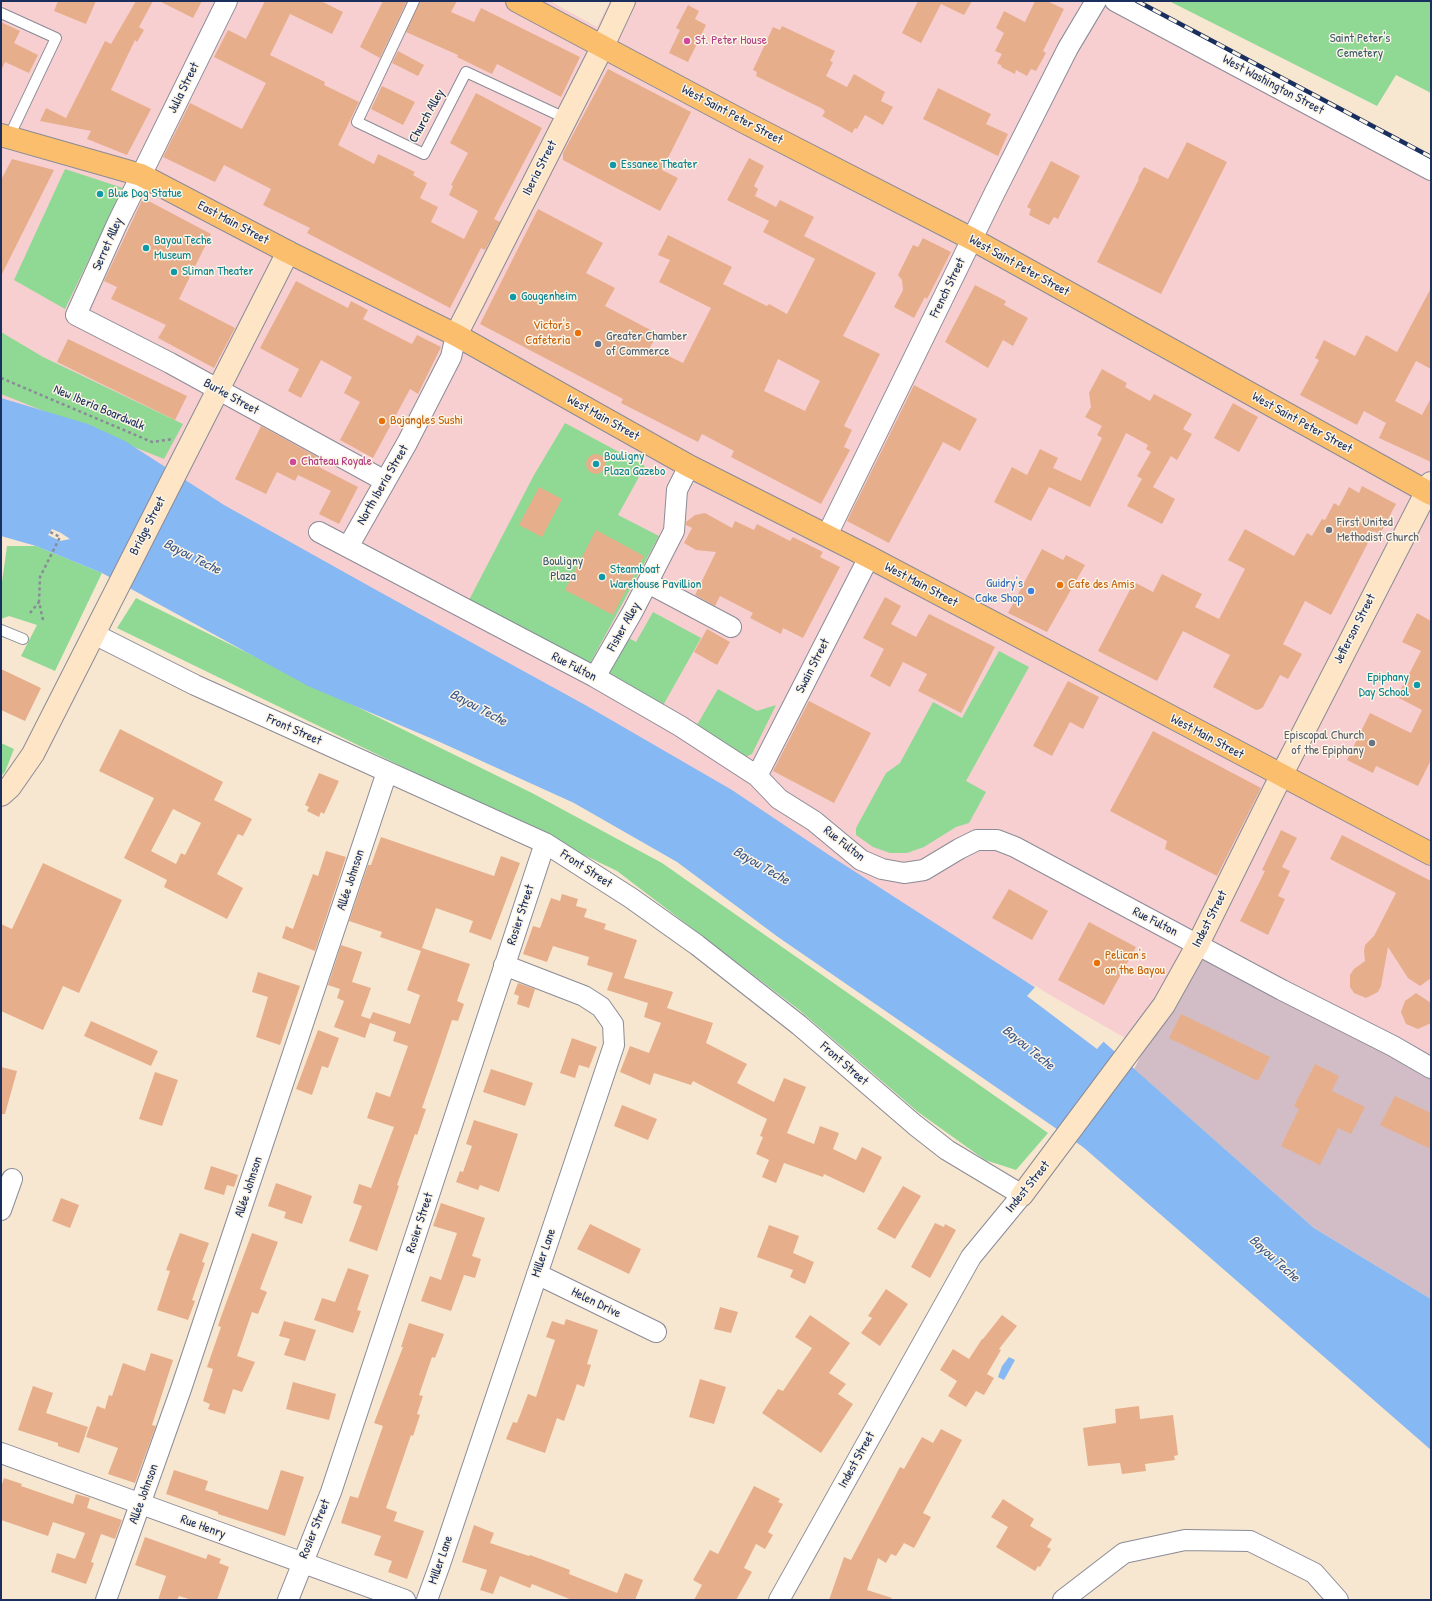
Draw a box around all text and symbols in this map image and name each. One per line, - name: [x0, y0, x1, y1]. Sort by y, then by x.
- park label: Saint Peter's Cemetery: [1330, 31, 1390, 62]
- place label: St. Peter House: [695, 33, 767, 49]
- marker: St. Peter House: [682, 36, 692, 46]
- street label: West Washington Street: [1220, 52, 1326, 118]
- street label: Julia Street: [165, 60, 203, 116]
- street label: West Saint Peter Street: [679, 82, 785, 148]
- street label: Church Alley: [406, 86, 448, 146]
- street label: Iberia Street: [519, 138, 561, 198]
- place label: Essanee Theater: [621, 157, 698, 173]
- marker: Essanee Theater: [608, 160, 618, 170]
- place label: Blue Dog Statue: [108, 186, 182, 202]
- marker: Blue Dog Statue: [95, 189, 105, 199]
- street label: East Main Street: [195, 198, 271, 248]
- street label: Serret Alley: [89, 215, 127, 273]
- street label: West Saint Peter Street: [966, 232, 1072, 300]
- place label: Bayou Teche Museum: [154, 233, 212, 264]
- marker: Bayou Teche Museum: [141, 243, 151, 253]
- street label: French Street: [927, 256, 969, 320]
- place label: Sliman Theater: [182, 264, 254, 280]
- marker: Sliman Theater: [169, 267, 179, 277]
- place label: Gougenheim: [521, 289, 577, 305]
- marker: Gougenheim: [508, 292, 518, 302]
- place label: Victor's Cafeteria: [525, 318, 570, 349]
- marker: Victor's Cafeteria: [573, 328, 583, 338]
- place label: Greater Chamber of Commerce: [606, 329, 687, 360]
- marker: Greater Chamber of Commerce: [593, 339, 603, 349]
- street label: Burke Street: [201, 375, 261, 419]
- street label: New Iberia Boardwalk: [51, 382, 147, 434]
- street label: West Saint Peter Street: [1249, 389, 1355, 457]
- street label: West Main Street: [564, 392, 642, 444]
- place label: Bojangles Sushi: [390, 413, 463, 429]
- marker: Bojangles Sushi: [377, 416, 387, 426]
- street label: North Iberia Street: [354, 442, 412, 528]
- place label: Bouligny Plaza Gazebo: [604, 449, 665, 480]
- place label: Chateau Royale: [301, 454, 372, 470]
- marker: Chateau Royale: [288, 457, 298, 467]
- marker: Bouligny Plaza Gazebo: [591, 459, 601, 469]
- street label: Bridge Street: [127, 494, 169, 558]
- place label: First United Methodist Church: [1337, 515, 1419, 546]
- marker: First United Methodist Church: [1324, 525, 1334, 535]
- water label: Bayou Teche: [161, 535, 223, 579]
- park label: Bouligny Plaza: [543, 554, 583, 585]
- street label: West Main Street: [882, 559, 960, 611]
- place label: Steamboat Warehouse Pavillion: [610, 562, 701, 593]
- marker: Steamboat Warehouse Pavillion: [597, 572, 607, 582]
- place label: Guidry's Cake Shop: [975, 576, 1023, 607]
- place label: Cafe des Amis: [1068, 577, 1134, 593]
- marker: Cafe des Amis: [1055, 580, 1065, 590]
- marker: Guidry's Cake Shop: [1026, 586, 1036, 596]
- street label: Jefferson Street: [1331, 591, 1379, 667]
- street label: Fisher Alley: [604, 600, 644, 654]
- street label: Swain Street: [793, 636, 833, 696]
- street label: Rue Fulton: [549, 649, 599, 685]
- place label: Epiphany Day School: [1359, 670, 1409, 701]
- marker: Epiphany Day School: [1412, 680, 1422, 690]
- water label: Bayou Teche: [447, 686, 509, 730]
- street label: Front Street: [264, 711, 324, 749]
- street label: West Main Street: [1168, 711, 1246, 763]
- place label: Episcopal Church of the Epiphany: [1284, 728, 1364, 759]
- marker: Episcopal Church of the Epiphany: [1367, 738, 1377, 748]
- street label: Rue Fulton: [820, 823, 868, 865]
- water label: Bayou Teche: [730, 843, 792, 889]
- street label: Front Street: [557, 846, 615, 892]
- street label: Allée Johnson: [334, 848, 368, 912]
- street label: Rosier Street: [504, 883, 538, 947]
- street label: Indest Street: [1189, 888, 1231, 950]
- street label: Rue Fulton: [1130, 904, 1180, 940]
- place label: Pelican's on the Bayou: [1105, 948, 1165, 979]
- marker: Pelican's on the Bayou: [1092, 958, 1102, 968]
- water label: Bayou Teche: [999, 1022, 1057, 1074]
- street label: Front Street: [817, 1039, 871, 1089]
- street label: Allée Johnson: [232, 1155, 266, 1219]
- street label: Indest Street: [1002, 1158, 1054, 1216]
- street label: Rosier Street: [403, 1191, 437, 1255]
- street label: Miller Lane: [528, 1227, 560, 1279]
- water label: Bayou Teche: [1245, 1232, 1303, 1286]
- street label: Helen Drive: [569, 1284, 623, 1322]
- street label: Indest Street: [835, 1429, 879, 1491]
- street label: Allée Johnson: [126, 1462, 162, 1526]
- street label: Rosier Street: [296, 1497, 334, 1561]
- street label: Rue Henry: [178, 1512, 228, 1542]
- street label: Miller Lane: [425, 1534, 457, 1586]

